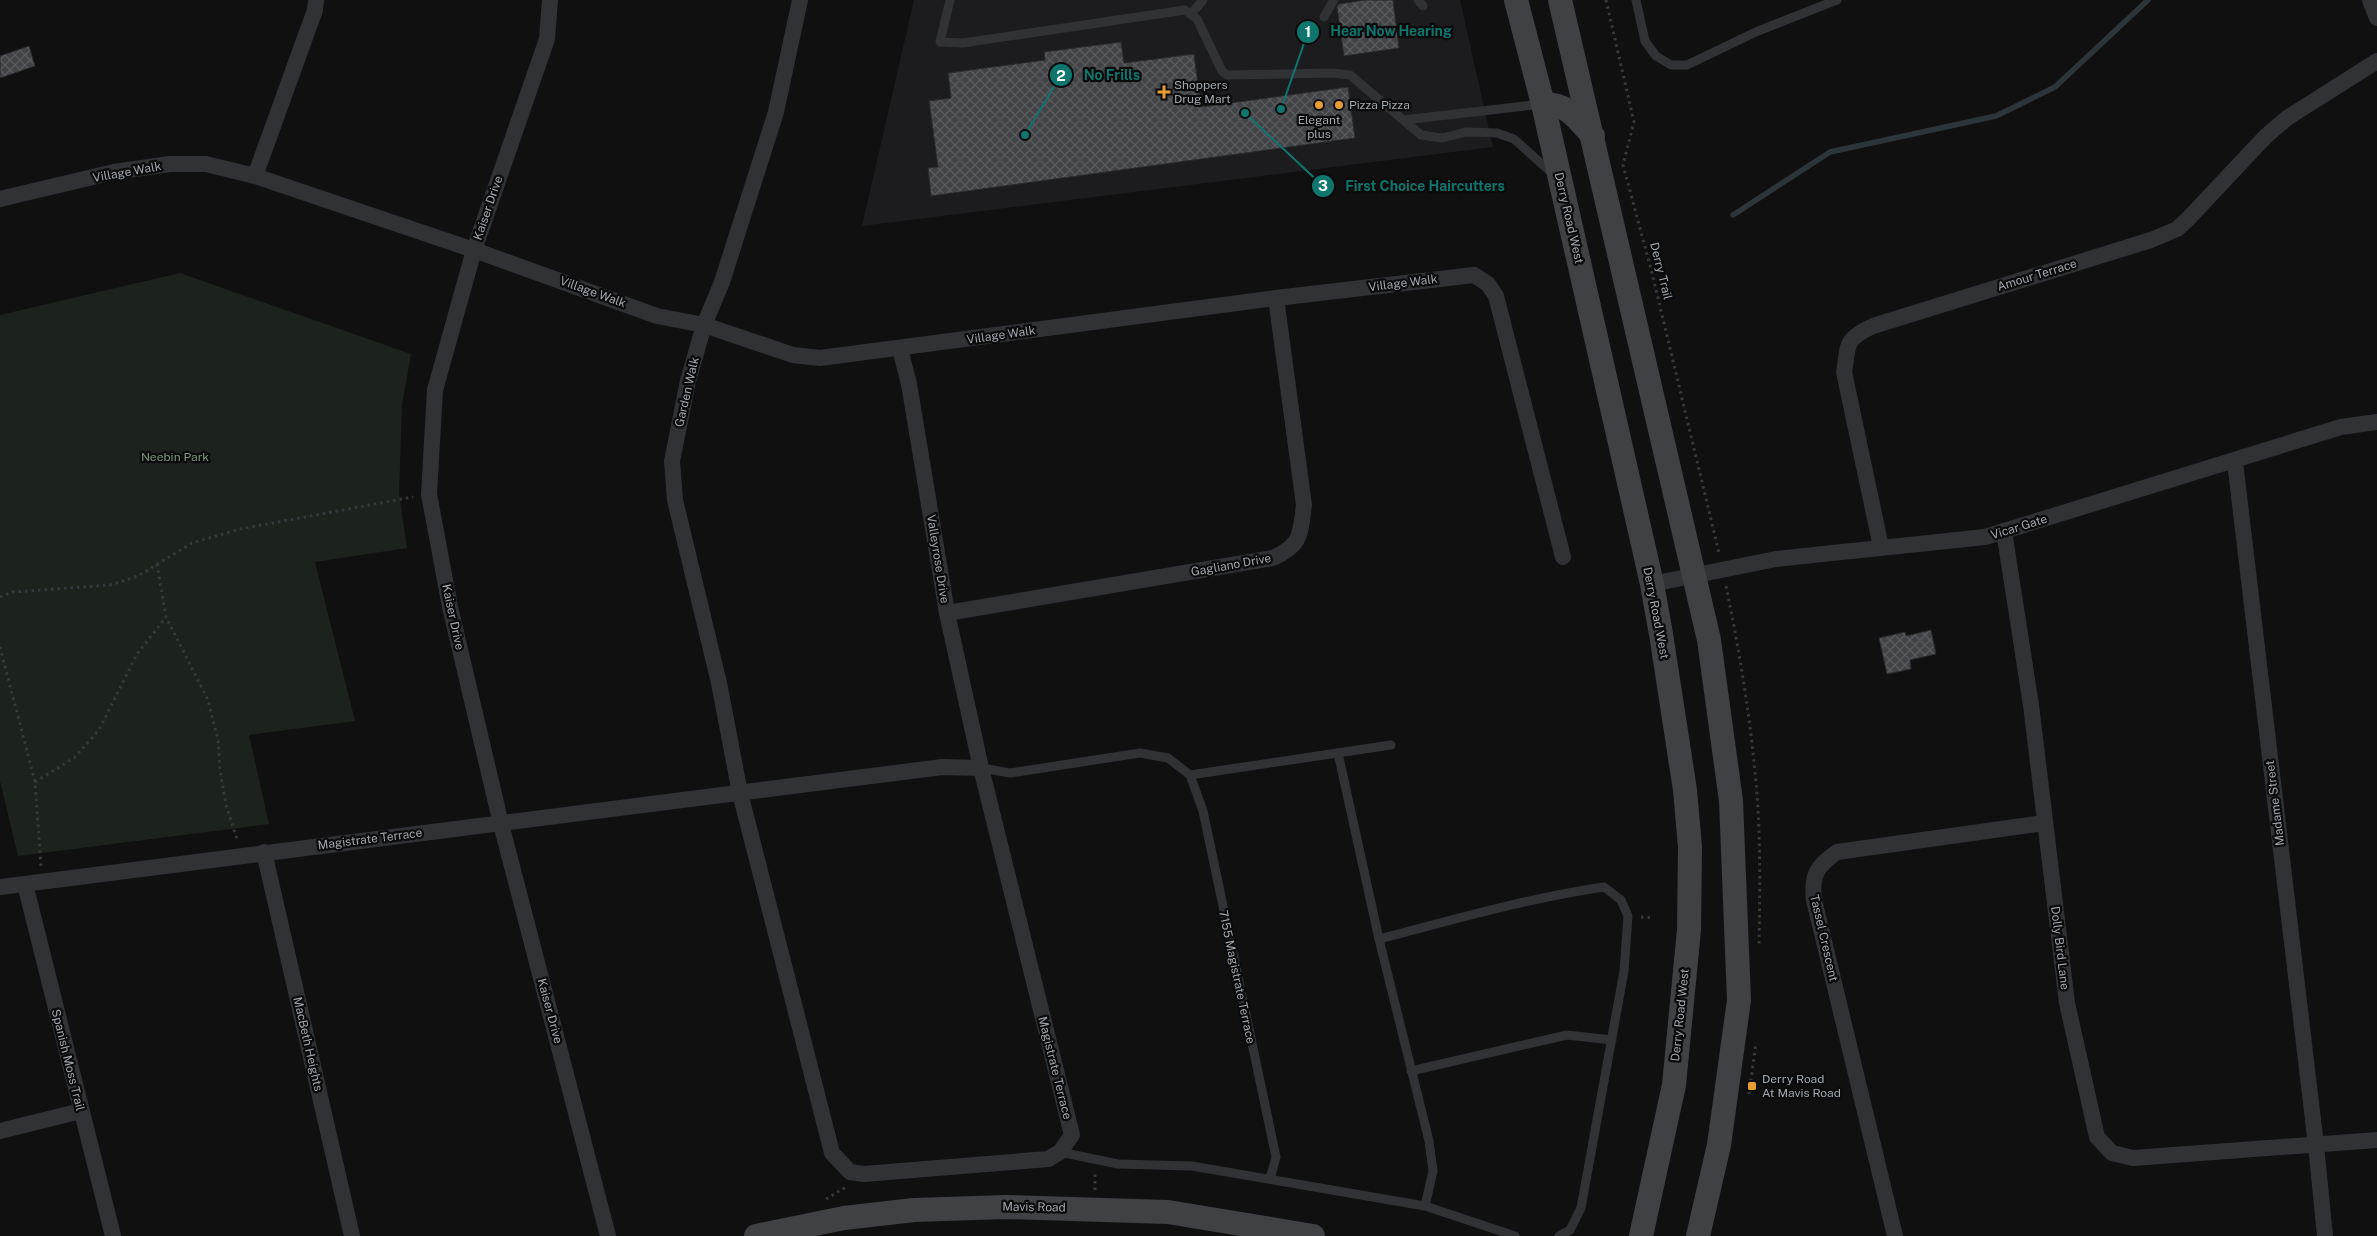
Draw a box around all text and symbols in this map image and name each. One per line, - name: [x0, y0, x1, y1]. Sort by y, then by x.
- callout: Hear Now Hearing: [1295, 17, 1462, 46]
- text: 1: [1305, 23, 1311, 40]
- text: Hear Now Hearing: [1330, 23, 1452, 39]
- callout: No Frills: [1048, 61, 1150, 90]
- text: 2: [1056, 67, 1066, 84]
- text: No Frills: [1084, 67, 1140, 83]
- place label: Shoppers Drug Mart: [1174, 78, 1231, 106]
- marker: Shoppers Drug Mart: [1158, 86, 1170, 98]
- place label: Pizza Pizza: [1349, 98, 1410, 112]
- marker: Elegant plus: [1313, 99, 1325, 111]
- marker: Pizza Pizza: [1333, 99, 1345, 111]
- place label: Elegant plus: [1298, 113, 1341, 141]
- street label: Village Walk: [92, 159, 163, 185]
- street label: Derry Road West: [1552, 171, 1586, 265]
- callout: First Choice Haircutters: [1310, 172, 1515, 201]
- street label: Kaiser Drive: [470, 174, 506, 242]
- text: 3: [1318, 177, 1328, 194]
- text: First Choice Haircutters: [1345, 178, 1505, 194]
- street label: Derry Trail: [1647, 241, 1675, 301]
- street label: Amour Terrace: [1996, 256, 2079, 294]
- street label: Village Walk: [1368, 272, 1438, 294]
- street label: Village Walk: [558, 274, 628, 311]
- street label: Village Walk: [966, 323, 1037, 347]
- street label: Garden Walk: [672, 355, 702, 428]
- park label: Neebin Park: [141, 450, 209, 464]
- street label: Vicar Gate: [1989, 512, 2049, 542]
- street label: Valleyrose Drive: [924, 514, 952, 605]
- street label: Gagliano Drive: [1190, 551, 1272, 579]
- street label: Derry Road West: [1640, 566, 1672, 660]
- street label: Kaiser Drive: [439, 583, 467, 651]
- street label: Madame Street: [2263, 759, 2287, 847]
- street label: Magistrate Terrace: [317, 826, 423, 852]
- street label: Tassel Crescent: [1807, 893, 1841, 983]
- street label: Dolly Bird Lane: [2048, 905, 2072, 991]
- street label: 7155 Magistrate Terrace: [1216, 909, 1258, 1045]
- street label: Derry Road West: [1668, 968, 1692, 1062]
- street label: Kaiser Drive: [535, 977, 565, 1045]
- street label: MacBeth Heights: [290, 995, 326, 1093]
- street label: Spanish Moss Trail: [49, 1008, 88, 1113]
- street label: Magistrate Terrace: [1035, 1015, 1075, 1121]
- place label: Derry Road At Mavis Road: [1762, 1072, 1841, 1100]
- marker: Derry Road At Mavis Road: [1746, 1080, 1758, 1092]
- street label: Mavis Road: [1002, 1199, 1066, 1215]

